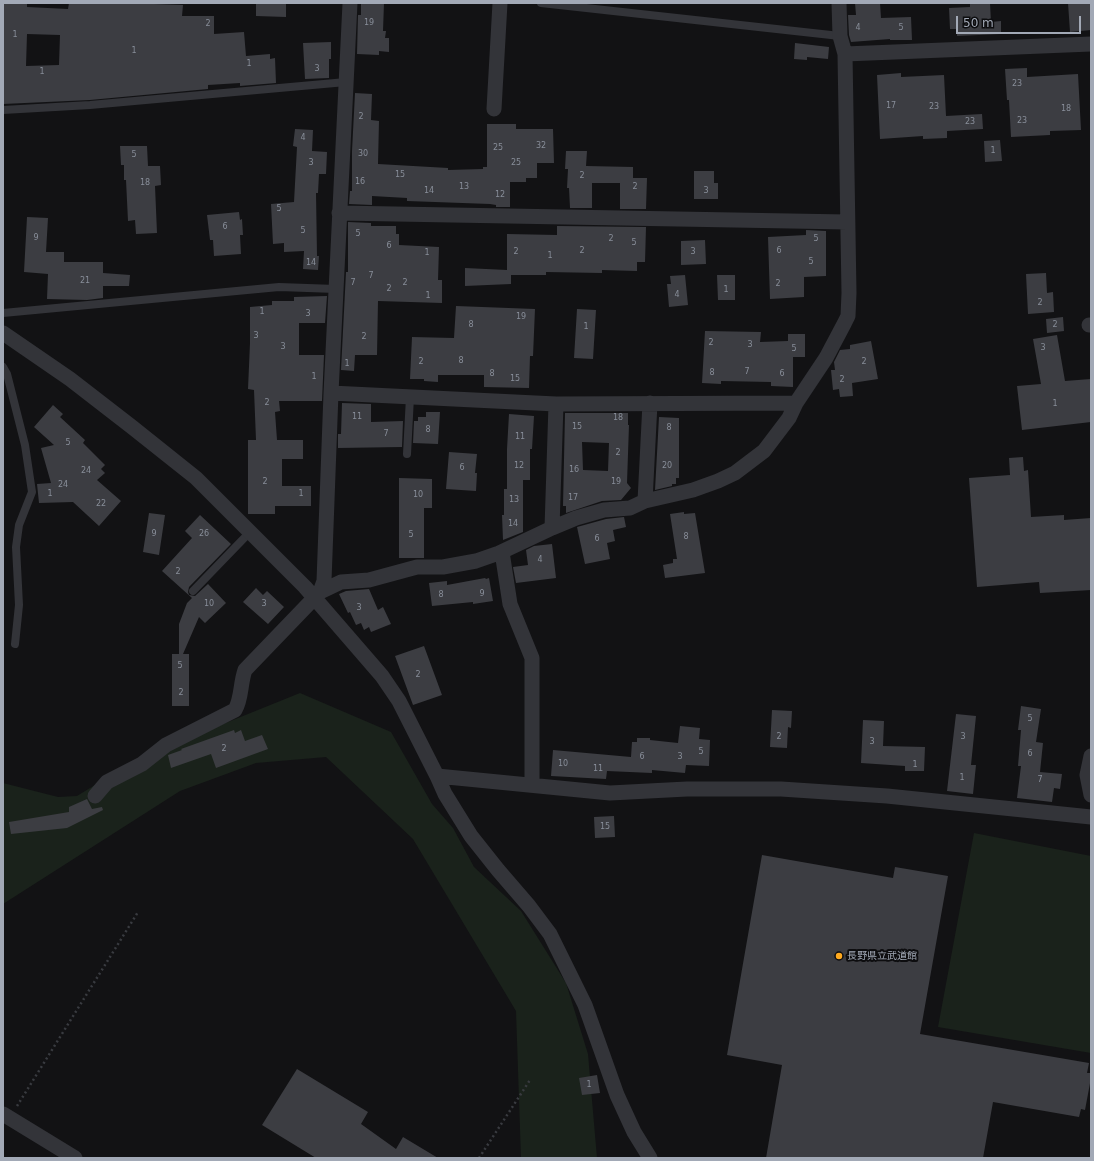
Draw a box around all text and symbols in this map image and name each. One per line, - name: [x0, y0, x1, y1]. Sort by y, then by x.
- scale bar: [958, 8, 1083, 34]
- text: 50 m: [963, 16, 994, 30]
- house number: 19: [364, 18, 374, 28]
- house number: 2: [205, 19, 211, 29]
- house number: 4: [855, 23, 861, 33]
- house number: 5: [898, 23, 904, 33]
- house number: 1: [12, 30, 18, 40]
- house number: 1: [131, 46, 137, 56]
- house number: 1: [246, 59, 252, 69]
- house number: 3: [314, 64, 320, 74]
- house number: 1: [39, 67, 45, 77]
- house number: 23: [1012, 79, 1022, 89]
- house number: 17: [886, 101, 896, 111]
- house number: 23: [929, 102, 939, 112]
- house number: 18: [1061, 104, 1071, 114]
- house number: 2: [358, 112, 364, 122]
- house number: 23: [1017, 116, 1027, 126]
- house number: 23: [965, 117, 975, 127]
- house number: 4: [300, 133, 306, 143]
- house number: 32: [536, 141, 546, 151]
- house number: 25: [493, 143, 503, 153]
- house number: 1: [990, 146, 996, 156]
- house number: 30: [358, 149, 368, 159]
- house number: 5: [131, 150, 137, 160]
- house number: 3: [308, 158, 314, 168]
- house number: 25: [511, 158, 521, 168]
- house number: 15: [395, 170, 405, 180]
- house number: 2: [579, 171, 585, 181]
- house number: 16: [355, 177, 365, 187]
- house number: 18: [140, 178, 150, 188]
- house number: 13: [459, 182, 469, 192]
- house number: 2: [632, 182, 638, 192]
- house number: 14: [424, 186, 434, 196]
- house number: 3: [703, 186, 709, 196]
- house number: 12: [495, 190, 505, 200]
- house number: 5: [276, 204, 282, 214]
- house number: 6: [222, 222, 228, 232]
- house number: 5: [300, 226, 306, 236]
- house number: 5: [355, 229, 361, 239]
- house number: 9: [33, 233, 39, 243]
- house number: 2: [608, 234, 614, 244]
- house number: 5: [813, 234, 819, 244]
- house number: 5: [631, 238, 637, 248]
- house number: 6: [386, 241, 392, 251]
- house number: 2: [579, 246, 585, 256]
- house number: 6: [776, 246, 782, 256]
- house number: 2: [513, 247, 519, 257]
- house number: 3: [690, 247, 696, 257]
- house number: 1: [424, 248, 430, 258]
- house number: 1: [547, 251, 553, 261]
- house number: 5: [808, 257, 814, 267]
- house number: 14: [306, 258, 316, 268]
- house number: 7: [368, 271, 374, 281]
- house number: 21: [80, 276, 90, 286]
- house number: 7: [350, 278, 356, 288]
- house number: 2: [402, 278, 408, 288]
- house number: 2: [775, 279, 781, 289]
- house number: 2: [386, 284, 392, 294]
- house number: 1: [723, 285, 729, 295]
- house number: 4: [674, 290, 680, 300]
- house number: 1: [425, 291, 431, 301]
- house number: 2: [1037, 298, 1043, 308]
- house number: 1: [259, 307, 265, 317]
- house number: 3: [305, 309, 311, 319]
- house number: 19: [516, 312, 526, 322]
- house number: 8: [468, 320, 474, 330]
- house number: 2: [1052, 320, 1058, 330]
- house number: 1: [583, 322, 589, 332]
- house number: 3: [253, 331, 259, 341]
- house number: 2: [361, 332, 367, 342]
- house number: 2: [708, 338, 714, 348]
- house number: 3: [747, 340, 753, 350]
- house number: 3: [280, 342, 286, 352]
- house number: 3: [1040, 343, 1046, 353]
- house number: 5: [791, 344, 797, 354]
- house number: 8: [458, 356, 464, 366]
- house number: 2: [418, 357, 424, 367]
- house number: 2: [861, 357, 867, 367]
- house number: 1: [344, 359, 350, 369]
- house number: 7: [744, 367, 750, 377]
- house number: 8: [709, 368, 715, 378]
- house number: 8: [489, 369, 495, 379]
- house number: 6: [779, 369, 785, 379]
- house number: 1: [311, 372, 317, 382]
- house number: 15: [510, 374, 520, 384]
- house number: 2: [839, 375, 845, 385]
- house number: 2: [264, 398, 270, 408]
- house number: 1: [1052, 399, 1058, 409]
- house number: 11: [352, 412, 362, 422]
- house number: 18: [613, 413, 623, 423]
- house number: 15: [572, 422, 582, 432]
- house number: 8: [666, 423, 672, 433]
- house number: 8: [425, 425, 431, 435]
- house number: 7: [383, 429, 389, 439]
- house number: 11: [515, 432, 525, 442]
- house number: 5: [65, 438, 71, 448]
- house number: 2: [615, 448, 621, 458]
- house number: 12: [514, 461, 524, 471]
- house number: 20: [662, 461, 672, 471]
- house number: 6: [459, 463, 465, 473]
- house number: 16: [569, 465, 579, 475]
- house number: 24: [81, 466, 91, 476]
- house number: 2: [262, 477, 268, 487]
- house number: 19: [611, 477, 621, 487]
- house number: 24: [58, 480, 68, 490]
- house number: 1: [47, 489, 53, 499]
- house number: 1: [298, 489, 304, 499]
- house number: 10: [413, 490, 423, 500]
- house number: 17: [568, 493, 578, 503]
- house number: 13: [509, 495, 519, 505]
- house number: 22: [96, 499, 106, 509]
- house number: 14: [508, 519, 518, 529]
- house number: 9: [151, 529, 157, 539]
- house number: 26: [199, 529, 209, 539]
- house number: 5: [408, 530, 414, 540]
- house number: 8: [683, 532, 689, 542]
- house number: 6: [594, 534, 600, 544]
- house number: 4: [537, 555, 543, 565]
- house number: 2: [175, 567, 181, 577]
- house number: 9: [479, 589, 485, 599]
- house number: 8: [438, 590, 444, 600]
- house number: 10: [204, 599, 214, 609]
- house number: 3: [261, 599, 267, 609]
- house number: 3: [356, 603, 362, 613]
- house number: 5: [177, 661, 183, 671]
- house number: 2: [415, 670, 421, 680]
- house number: 2: [178, 688, 184, 698]
- house number: 5: [1027, 714, 1033, 724]
- house number: 2: [776, 732, 782, 742]
- house number: 3: [960, 732, 966, 742]
- house number: 3: [869, 737, 875, 747]
- house number: 2: [221, 744, 227, 754]
- house number: 5: [698, 747, 704, 757]
- house number: 6: [1027, 749, 1033, 759]
- house number: 6: [639, 752, 645, 762]
- house number: 3: [677, 752, 683, 762]
- house number: 10: [558, 759, 568, 769]
- house number: 1: [912, 760, 918, 770]
- house number: 11: [593, 764, 603, 774]
- house number: 1: [959, 773, 965, 783]
- house number: 7: [1037, 775, 1043, 785]
- house number: 15: [600, 822, 610, 832]
- place label: 長野県立武道館: [847, 950, 917, 962]
- marker: 長野県立武道館: [834, 951, 844, 961]
- house number: 1: [586, 1080, 592, 1090]

